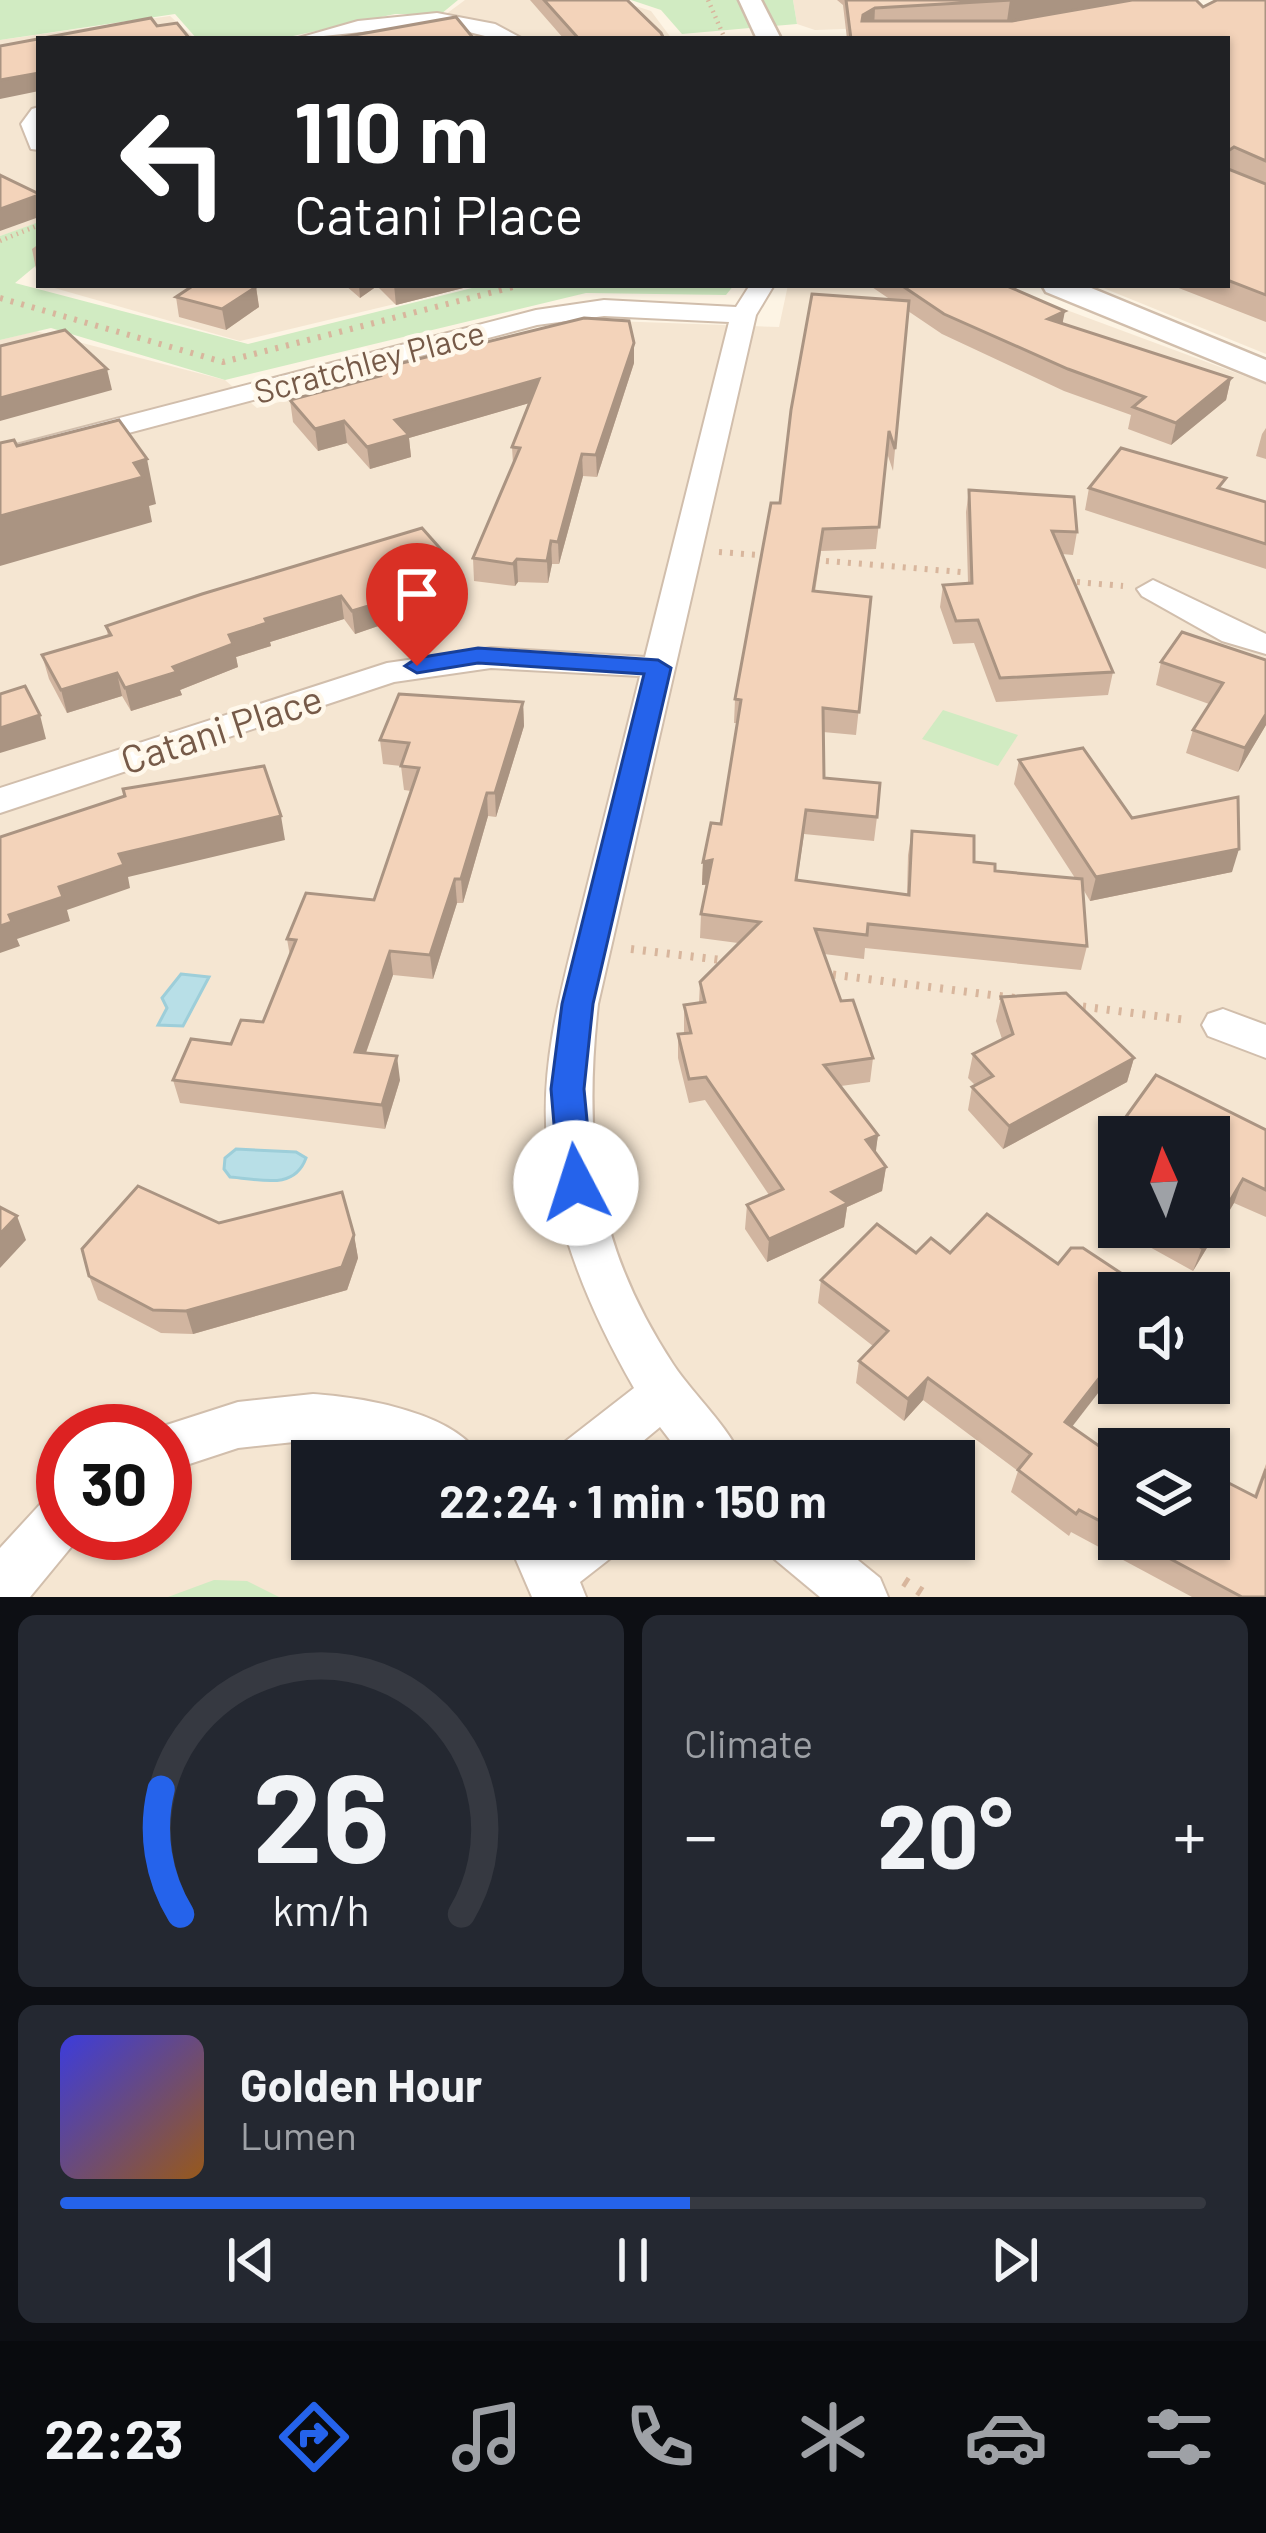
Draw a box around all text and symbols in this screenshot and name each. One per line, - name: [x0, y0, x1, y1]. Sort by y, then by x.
- text: 110 m: [294, 79, 489, 180]
- icon: left: [96, 84, 252, 240]
- text: Catani Place: [294, 181, 583, 246]
- street label: Scratchley Place: [249, 311, 489, 411]
- pin: [366, 543, 468, 666]
- icon: arrive: [384, 561, 450, 627]
- street label: Catani Place: [114, 673, 328, 783]
- north arrow: [1098, 1116, 1230, 1248]
- map controls: [1098, 1116, 1230, 1560]
- position arrow: [513, 1120, 639, 1246]
- button: sound: [1098, 1272, 1230, 1404]
- speed limit sign: 30: [36, 1404, 192, 1560]
- button: layers: [1098, 1428, 1230, 1560]
- text: 22:24 · 1 min · 150 m: [439, 1473, 827, 1527]
- text: Climate: [684, 1719, 813, 1766]
- text: 26: [253, 1738, 389, 1888]
- text: 20°: [877, 1779, 1013, 1887]
- text: −: [684, 1794, 717, 1873]
- text: +: [1173, 1794, 1206, 1873]
- text: km/h: [272, 1883, 370, 1935]
- text: Golden Hour: [240, 2057, 482, 2111]
- text: Lumen: [240, 2111, 357, 2158]
- icon: previous: [218, 2227, 284, 2293]
- icon: pause: [600, 2227, 666, 2293]
- icon: next: [982, 2227, 1048, 2293]
- icon: directions: [272, 2395, 356, 2479]
- icon: music: [445, 2395, 529, 2479]
- icon: phone: [618, 2395, 702, 2479]
- icon: climate: [791, 2395, 875, 2479]
- icon: car: [964, 2395, 1048, 2479]
- icon: filters: [1137, 2395, 1221, 2479]
- text: 22:23: [45, 2405, 183, 2470]

